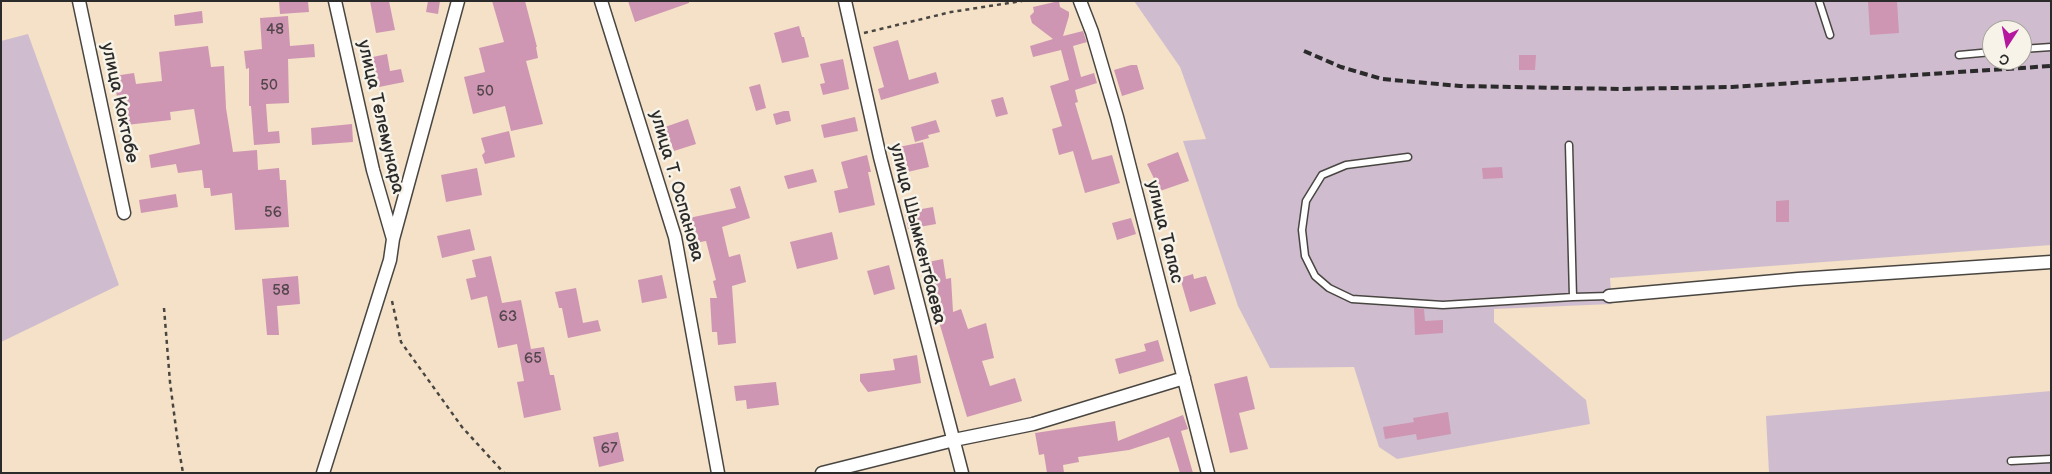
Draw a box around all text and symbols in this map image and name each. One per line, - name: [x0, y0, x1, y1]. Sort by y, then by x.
- north arrow: [1982, 20, 2032, 70]
- house number: 48: [266, 21, 284, 39]
- street label: улица Телемунара: [352, 38, 408, 196]
- street label: улица Коктобе: [96, 41, 142, 165]
- text: С: [1998, 50, 2011, 69]
- house number: 50: [260, 77, 278, 95]
- house number: 50: [476, 83, 494, 101]
- street label: улица Т. Оспанова: [644, 108, 708, 264]
- street label: улица Шымкентбаева: [884, 141, 950, 327]
- street label: улица Талас: [1141, 178, 1187, 286]
- house number: 56: [264, 204, 282, 222]
- house number: 58: [272, 282, 290, 300]
- house number: 63: [499, 308, 517, 326]
- house number: 65: [524, 350, 542, 368]
- house number: 67: [601, 440, 617, 458]

